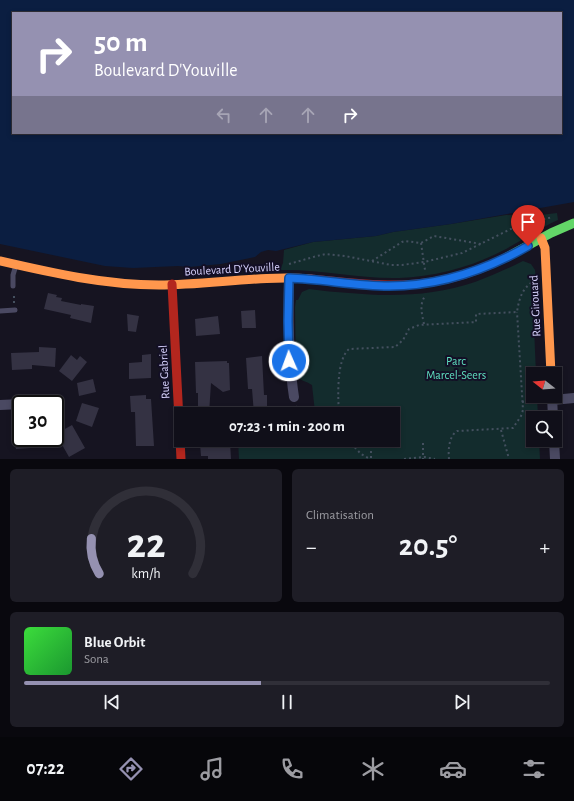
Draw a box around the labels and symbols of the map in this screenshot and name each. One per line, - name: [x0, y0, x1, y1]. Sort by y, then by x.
- pin: [511, 205, 545, 246]
- street label: Boulevard D'Youville: [184, 261, 280, 277]
- street label: Rue Girouard: [527, 275, 543, 337]
- position arrow: [268, 340, 310, 382]
- street label: Rue Gabriel: [157, 345, 171, 399]
- park label: Parc Marcel-Seers: [426, 355, 486, 381]
- north arrow: [526, 367, 562, 403]
- speed limit sign: 30: [12, 395, 64, 447]

